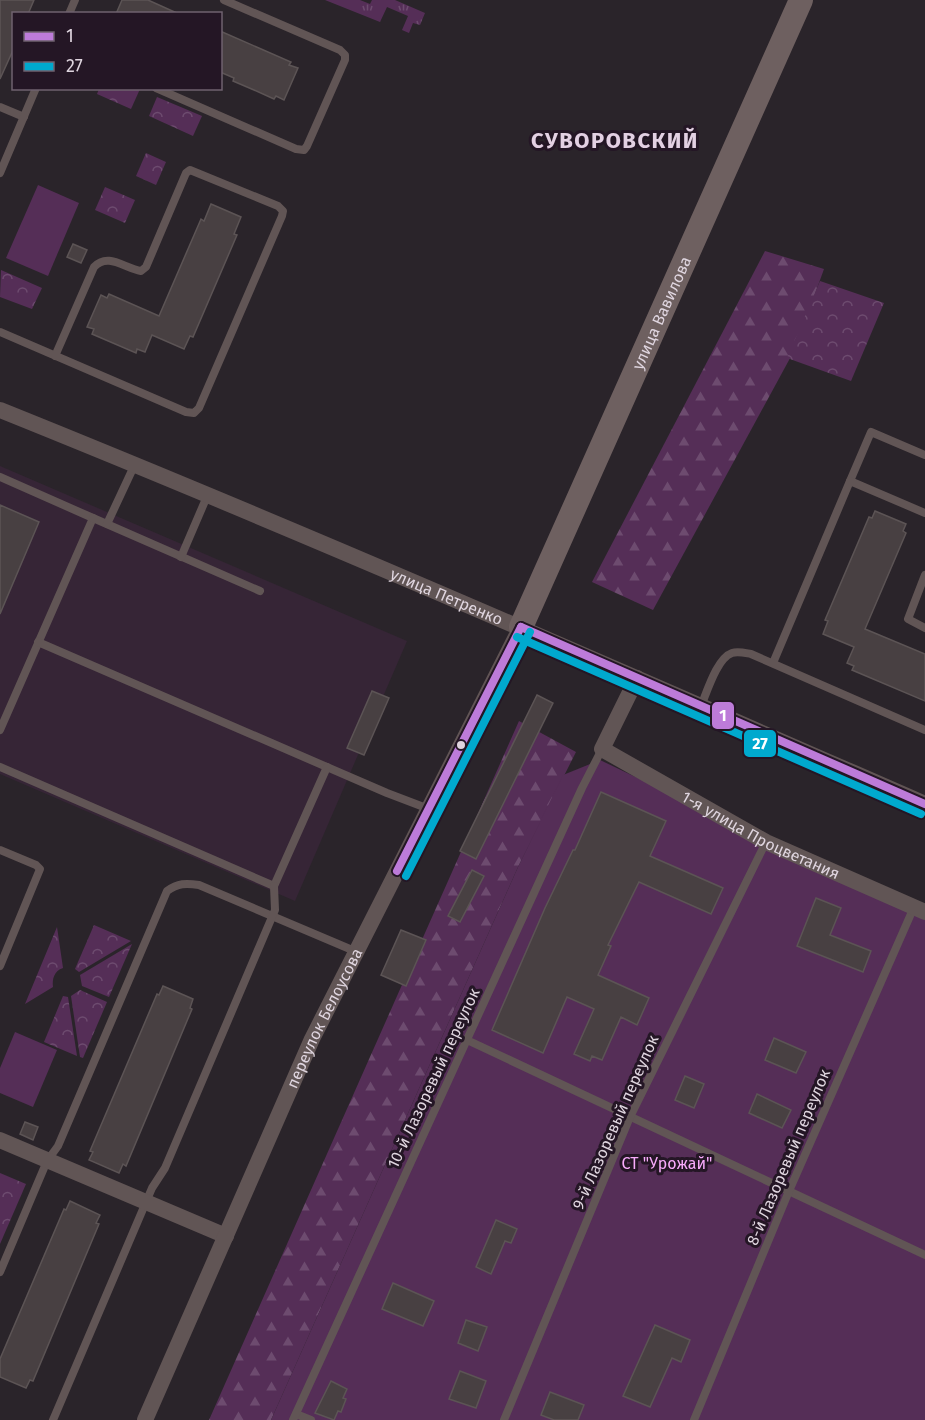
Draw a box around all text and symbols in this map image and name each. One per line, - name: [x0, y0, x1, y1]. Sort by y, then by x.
- legend: [12, 12, 222, 90]
- text: 1: [66, 25, 74, 47]
- text: 27: [66, 55, 83, 77]
- district label: СУВОРОВСКИЙ: [531, 127, 699, 154]
- street label: улица Вавилова: [628, 253, 695, 373]
- street label: улица Петренко: [387, 564, 506, 629]
- line badge: 1: [711, 701, 735, 730]
- text: 1: [719, 706, 727, 725]
- line badge: 27: [743, 729, 777, 758]
- text: 27: [752, 734, 768, 753]
- unlabelled marker: [455, 739, 467, 751]
- street label: 1-я улица Процветания: [678, 787, 843, 883]
- street label: переулок Белоусова: [283, 945, 367, 1091]
- street label: 10-й Лазоревый переулок: [383, 985, 484, 1171]
- street label: 9-й Лазоревый переулок: [568, 1031, 663, 1212]
- street label: 8-й Лазоревый переулок: [743, 1066, 834, 1248]
- park label: СТ "Урожай": [622, 1154, 713, 1173]

